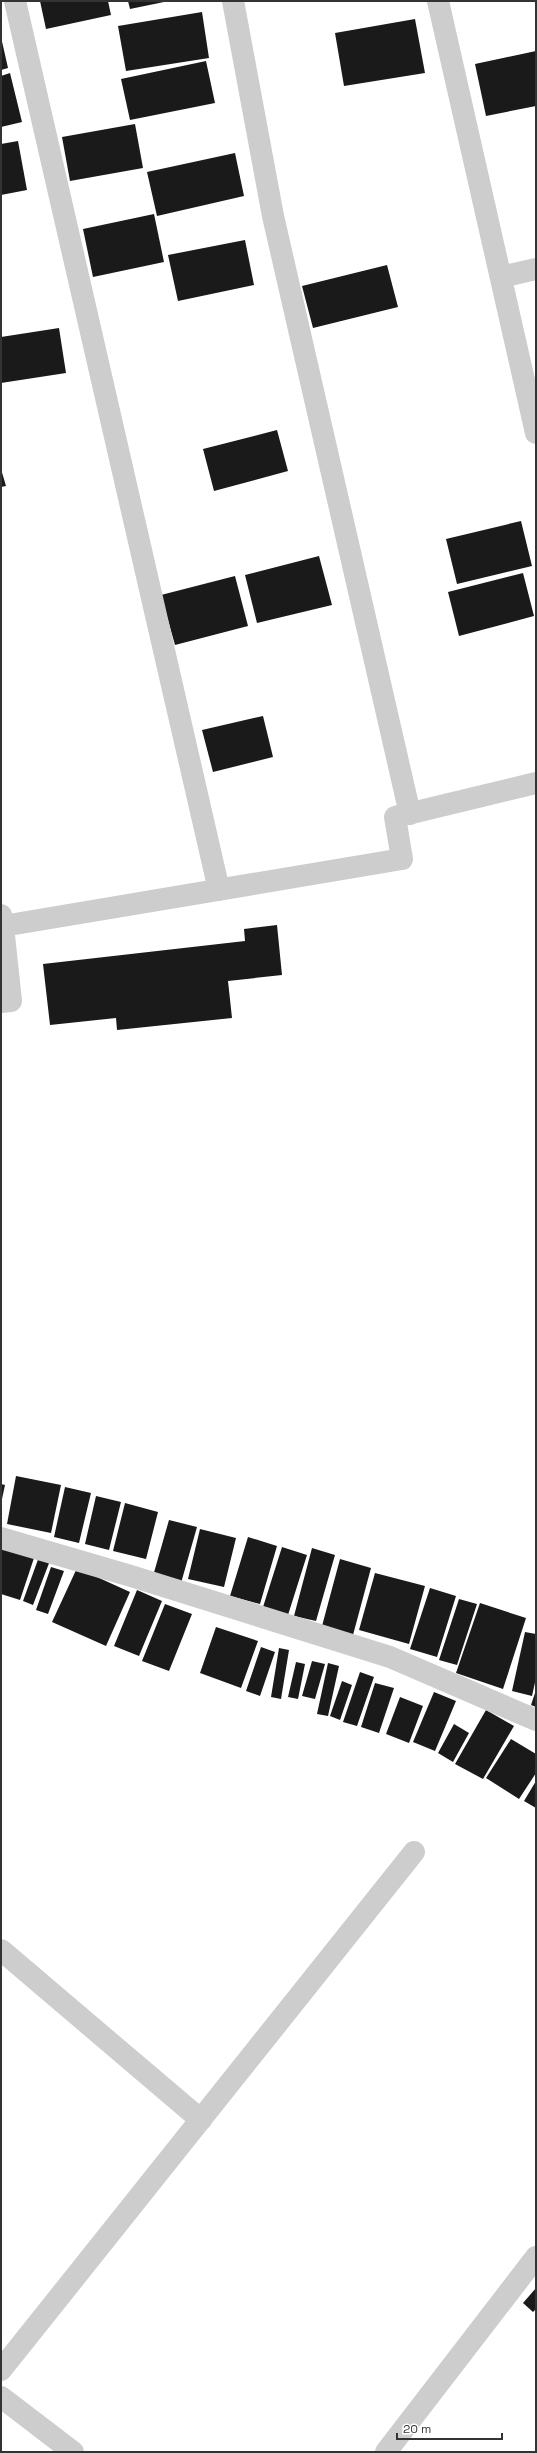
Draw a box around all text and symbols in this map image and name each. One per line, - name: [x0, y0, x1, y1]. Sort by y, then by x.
- scale bar: [397, 2415, 502, 2441]
- text: 20 m: [403, 2421, 431, 2437]

